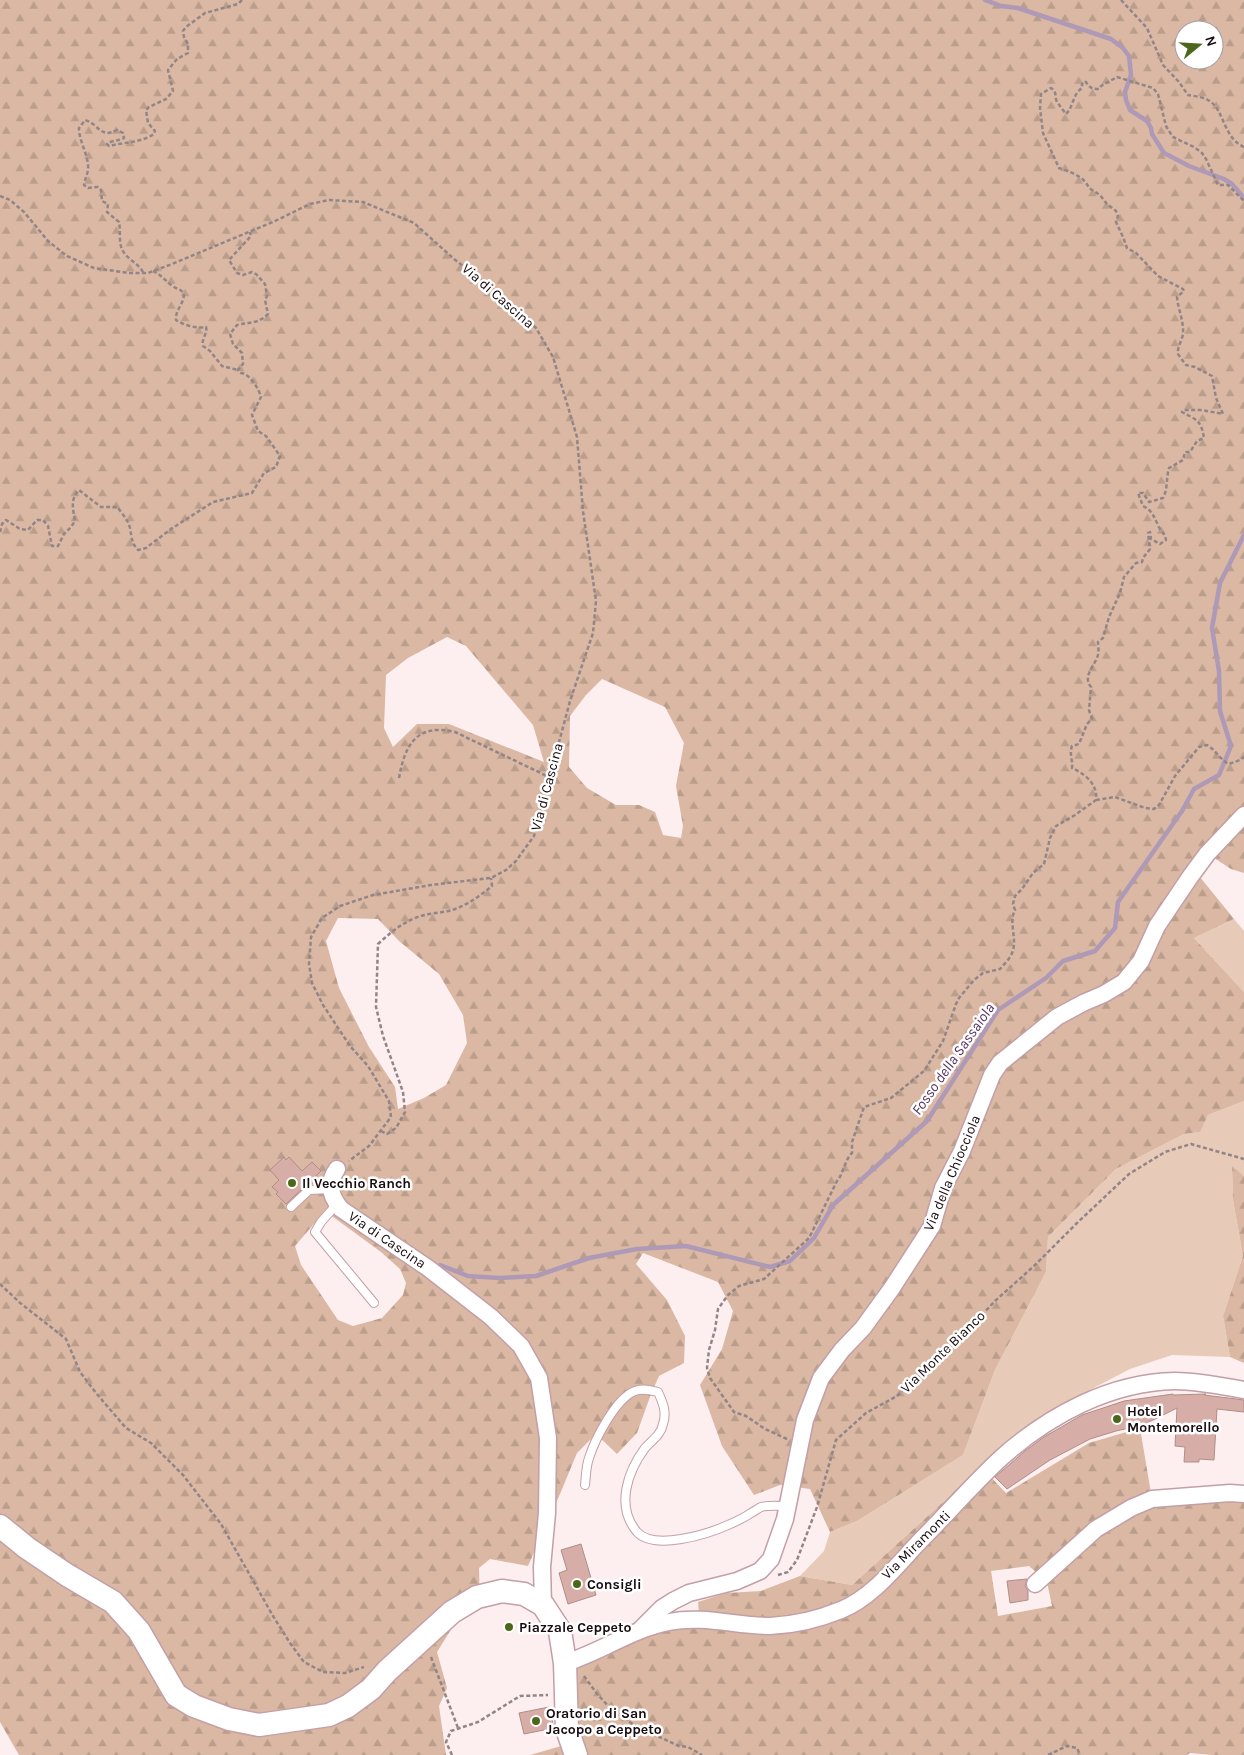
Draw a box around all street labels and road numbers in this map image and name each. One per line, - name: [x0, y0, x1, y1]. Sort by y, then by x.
- street label: Via di Cascina: [458, 260, 538, 332]
- street label: Via di Cascina: [527, 741, 567, 833]
- street label: Via della Chiocciola: [920, 1113, 984, 1233]
- street label: Via di Cascina: [345, 1208, 429, 1272]
- street label: Via Monte Bianco: [897, 1307, 989, 1397]
- street label: Via Miramonti: [878, 1507, 954, 1583]

